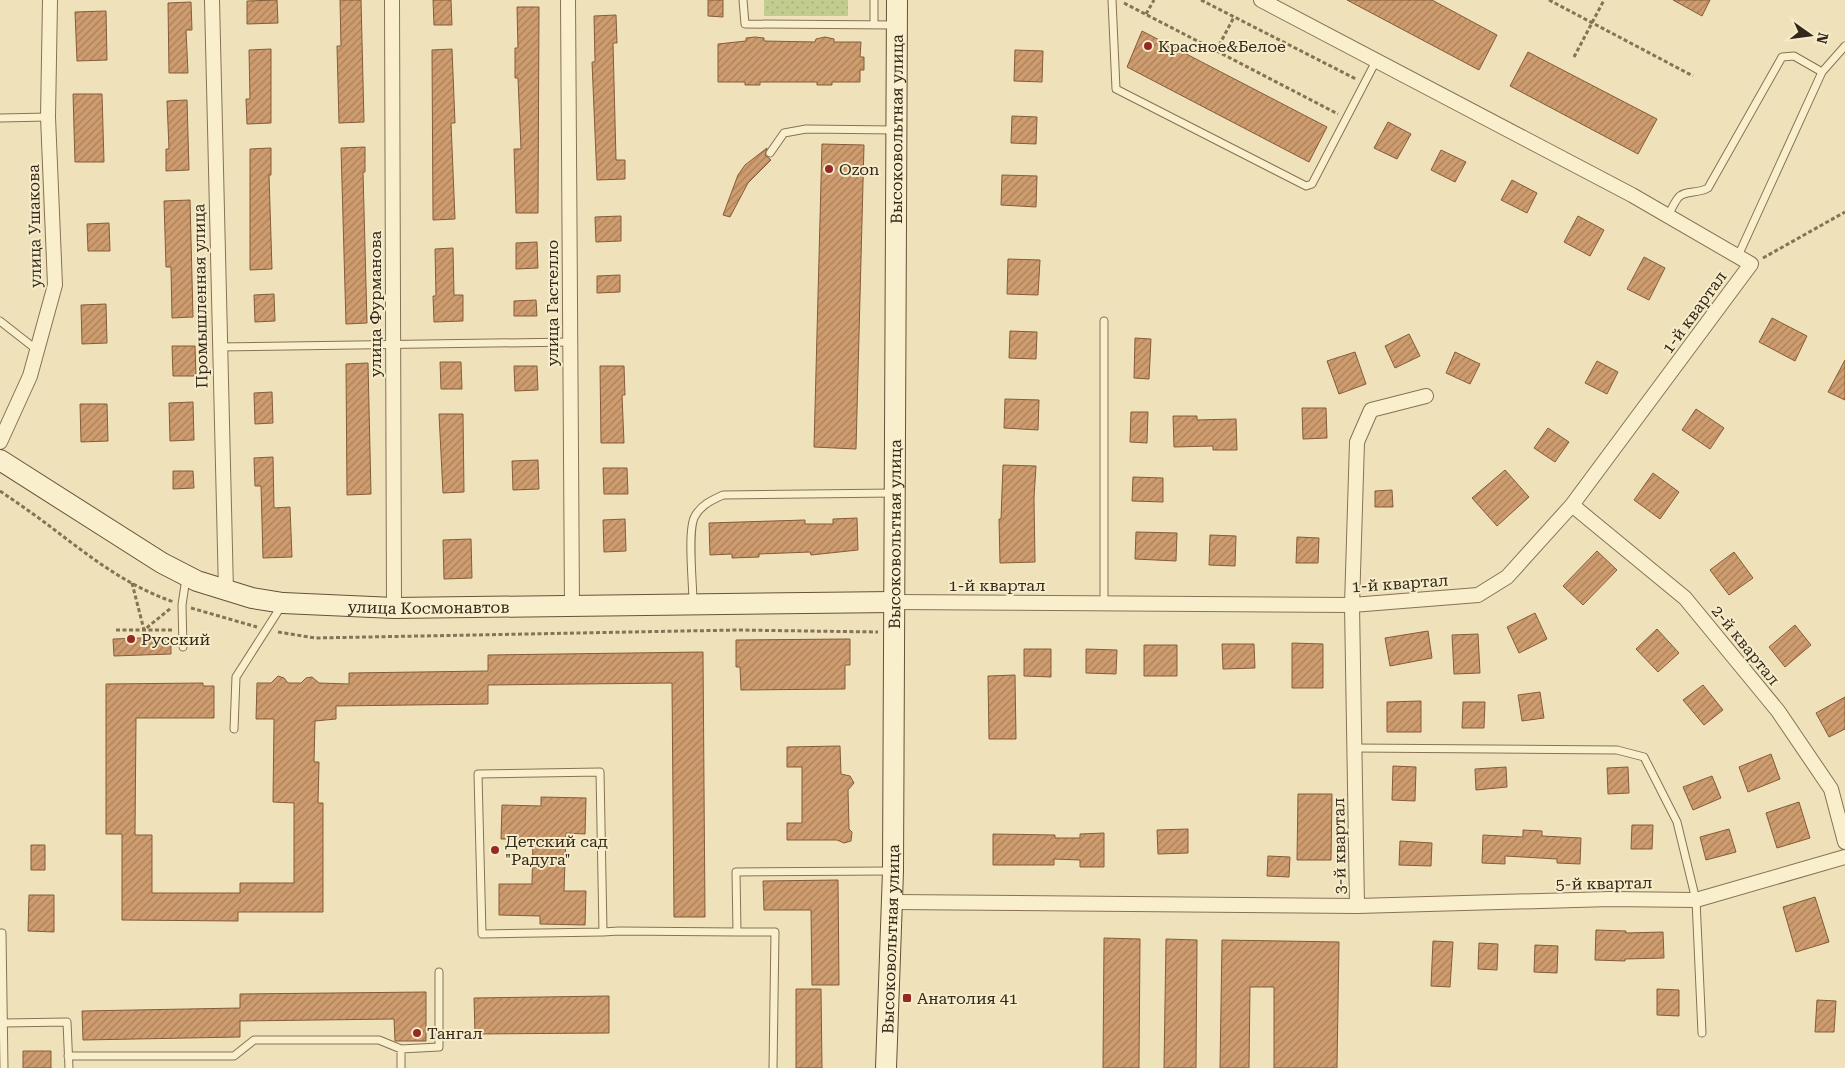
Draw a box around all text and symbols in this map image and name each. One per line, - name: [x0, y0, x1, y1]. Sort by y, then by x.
- north arrow: [1785, 10, 1835, 60]
- text: N: [1813, 31, 1832, 46]
- street label: Высоковольтная улица: [887, 34, 907, 224]
- place label: Красное&Белое: [1158, 37, 1286, 56]
- marker: Красное&Белое: [1142, 40, 1154, 52]
- place label: Ozon: [839, 160, 879, 179]
- marker: Ozon: [823, 163, 835, 175]
- street label: улица Ушакова: [24, 164, 45, 288]
- street label: Промышленная улица: [189, 203, 212, 388]
- street label: улица Фурманова: [366, 230, 385, 377]
- street label: улица Гастелло: [543, 239, 562, 366]
- street label: 1-й квартал: [1658, 267, 1731, 357]
- street label: Высоковольтная улица: [885, 439, 905, 629]
- street label: 1-й квартал: [1351, 571, 1449, 596]
- street label: 1-й квартал: [949, 576, 1045, 595]
- street label: улица Космонавтов: [347, 597, 510, 618]
- street label: 2-й квартал: [1708, 602, 1784, 689]
- place label: Русский: [141, 630, 211, 649]
- marker: Русский: [125, 633, 137, 645]
- street label: 3-й квартал: [1329, 797, 1350, 895]
- place label: Детский сад "Радуга": [505, 832, 608, 869]
- marker: Детский сад "Радуга": [489, 844, 501, 856]
- street label: Высоковольтная улица: [878, 844, 903, 1034]
- street label: 5-й квартал: [1555, 873, 1653, 894]
- place label: Анатолия 41: [917, 989, 1018, 1008]
- marker: Анатолия 41: [901, 992, 913, 1004]
- place label: Тангал: [427, 1024, 483, 1043]
- marker: Тангал: [411, 1027, 423, 1039]

